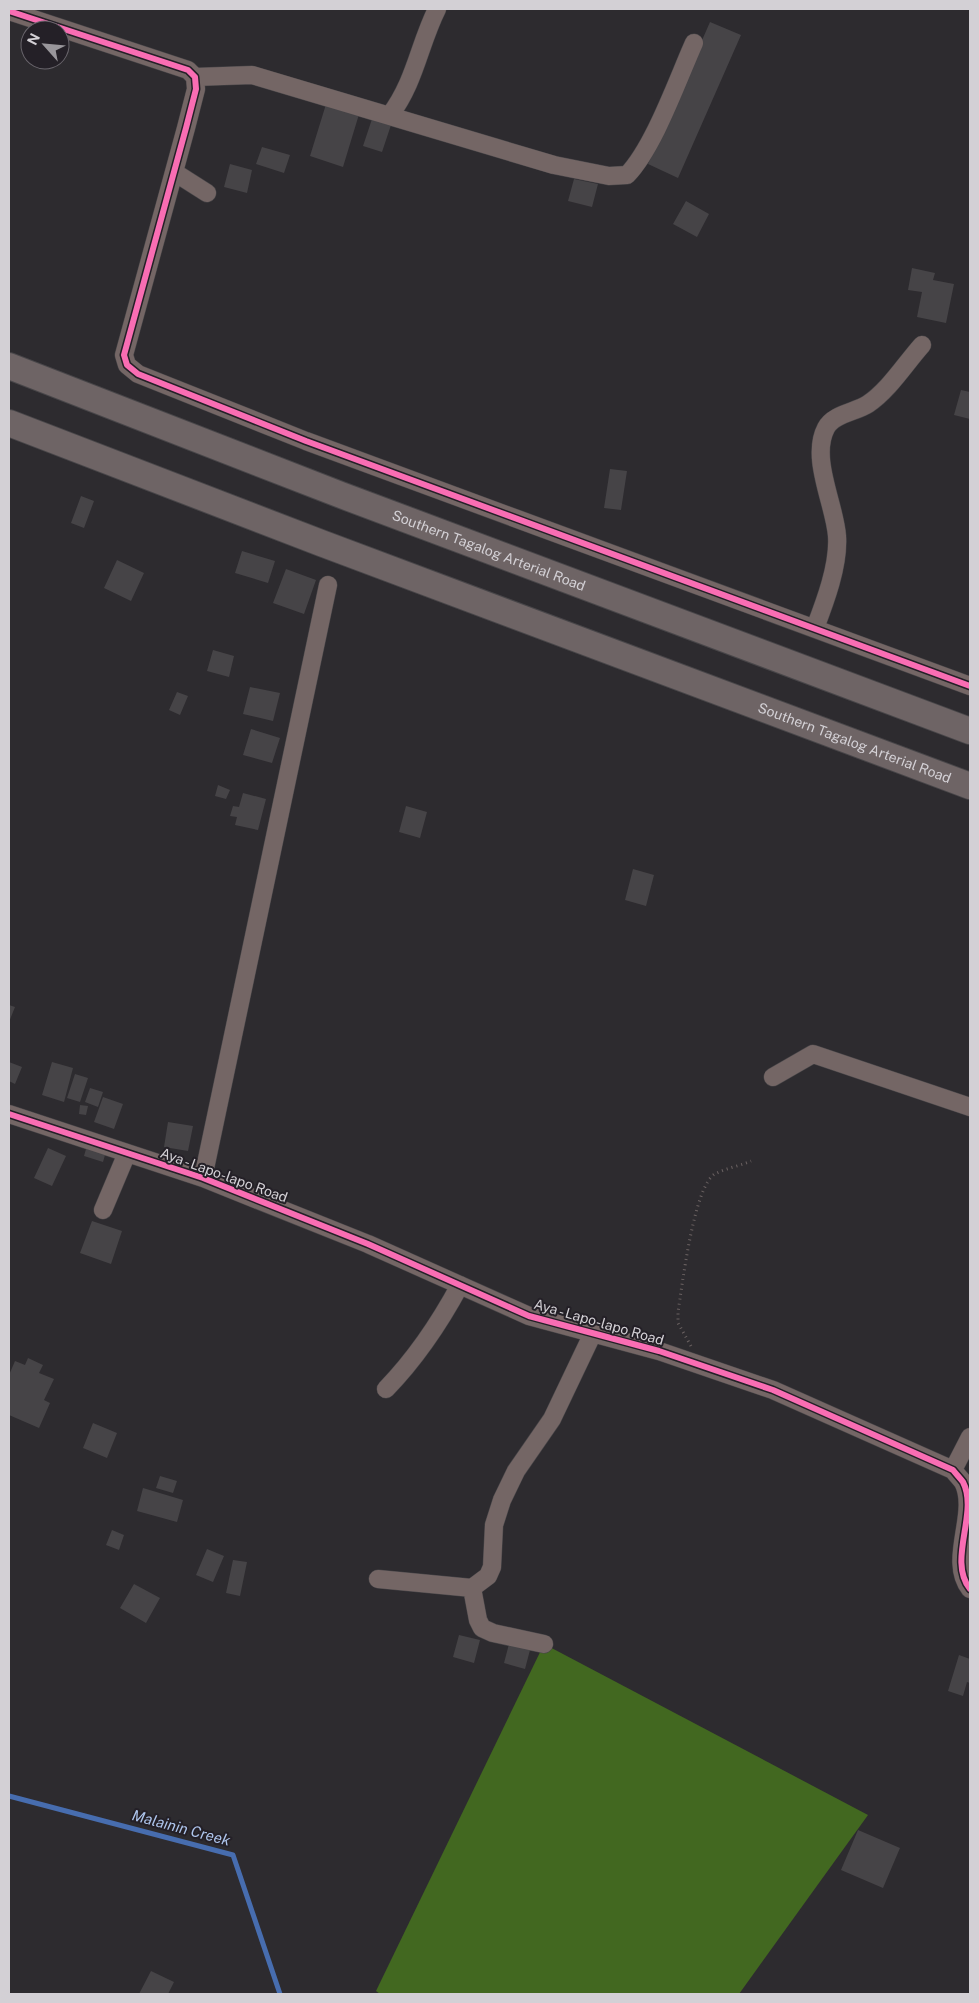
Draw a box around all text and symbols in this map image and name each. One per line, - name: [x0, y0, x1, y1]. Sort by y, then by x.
- north arrow: [20, 20, 70, 70]
- text: N: [24, 31, 43, 48]
- street label: Southern Tagalog Arterial Road: [390, 507, 588, 594]
- street label: Southern Tagalog Arterial Road: [756, 699, 953, 786]
- street label: Aya - Lapo-lapo Road: [158, 1145, 290, 1205]
- street label: Aya - Lapo-lapo Road: [532, 1296, 666, 1348]
- water label: Malainin Creek: [130, 1806, 233, 1849]

